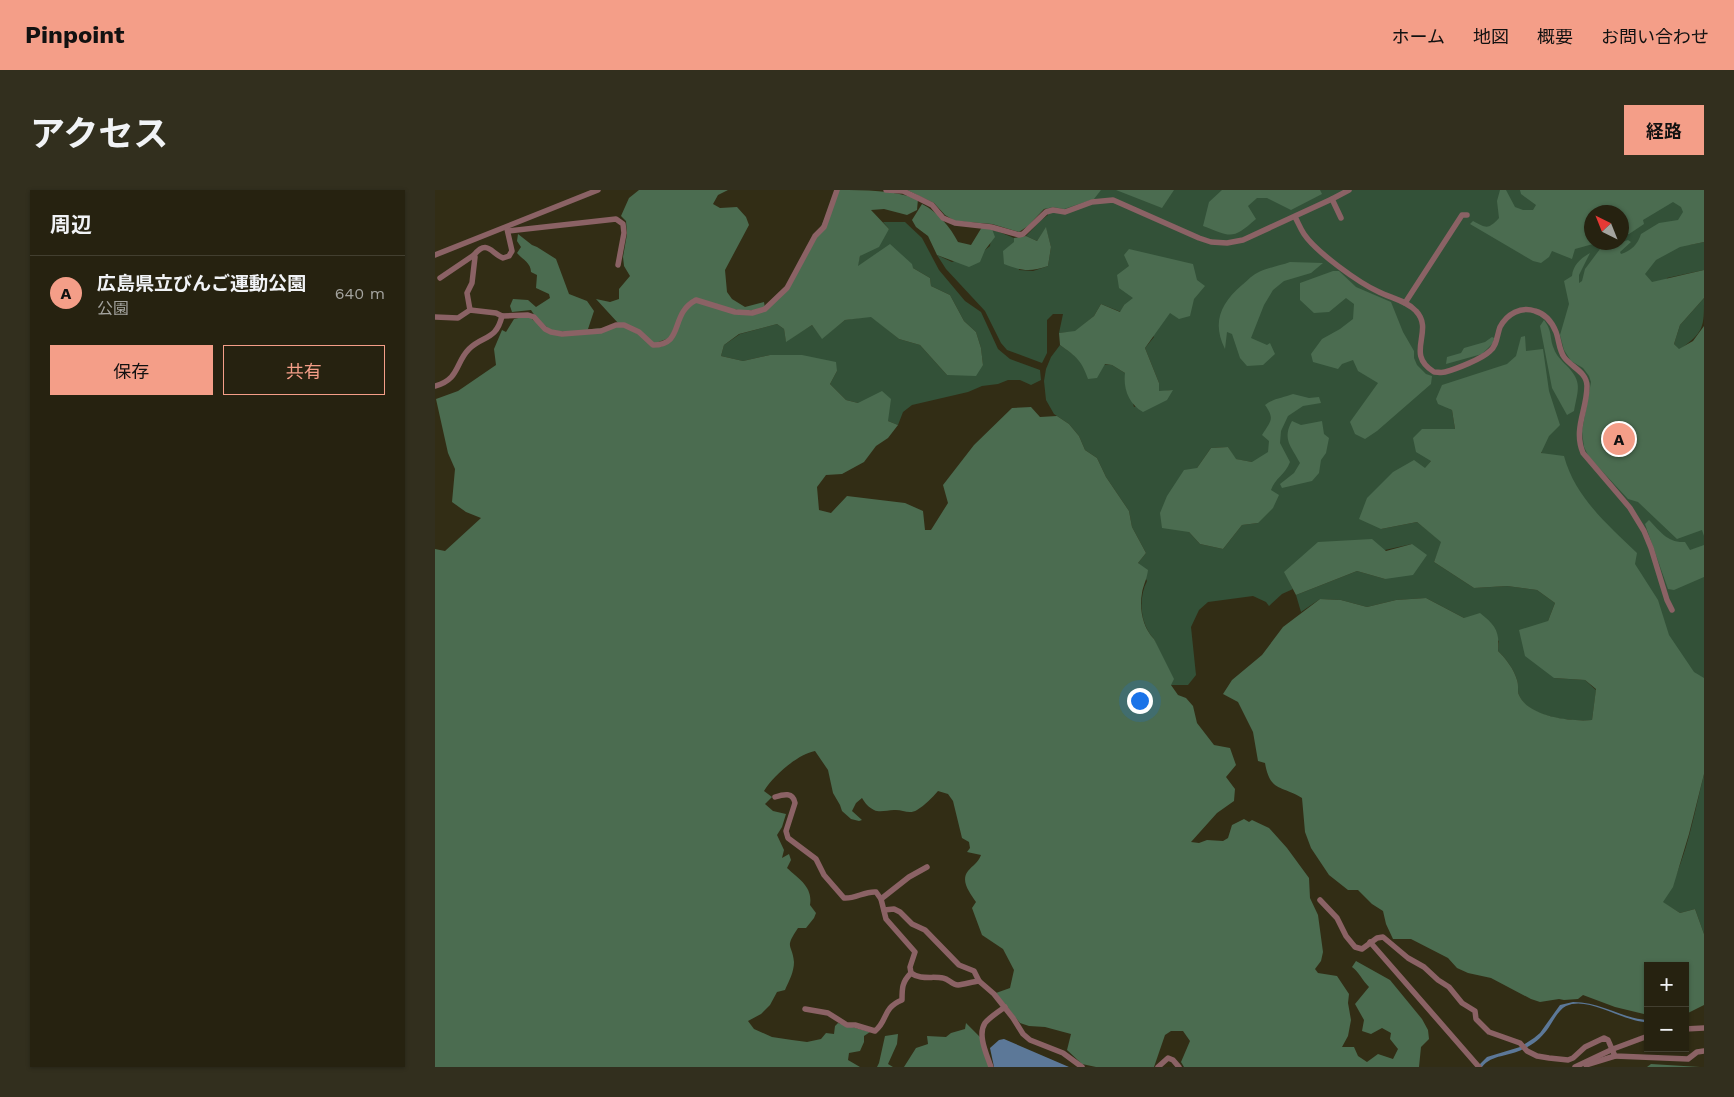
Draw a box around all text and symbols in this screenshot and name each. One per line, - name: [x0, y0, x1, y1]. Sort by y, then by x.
- text: Pinpoint: [25, 21, 125, 49]
- text: ホーム: [1392, 26, 1445, 47]
- text: 地図: [1473, 26, 1509, 47]
- text: 概要: [1537, 26, 1573, 47]
- text: お問い合わせ: [1601, 26, 1709, 47]
- button: 経路: [1624, 105, 1704, 155]
- text: アクセス: [30, 113, 168, 155]
- north arrow: [1584, 205, 1629, 250]
- text: 周辺: [50, 212, 92, 237]
- text: 広島県立びんご運動公園: [97, 272, 306, 295]
- text: A: [61, 284, 71, 303]
- text: 640 m: [335, 284, 385, 303]
- text: 公園: [97, 299, 129, 318]
- button: 保存: [50, 345, 213, 395]
- button: 共有: [223, 345, 385, 395]
- pin: A: [1603, 420, 1635, 458]
- your location: [1127, 688, 1153, 714]
- map controls: [1644, 962, 1689, 1052]
- button: +: [1644, 962, 1689, 1007]
- button: −: [1644, 1007, 1689, 1052]

